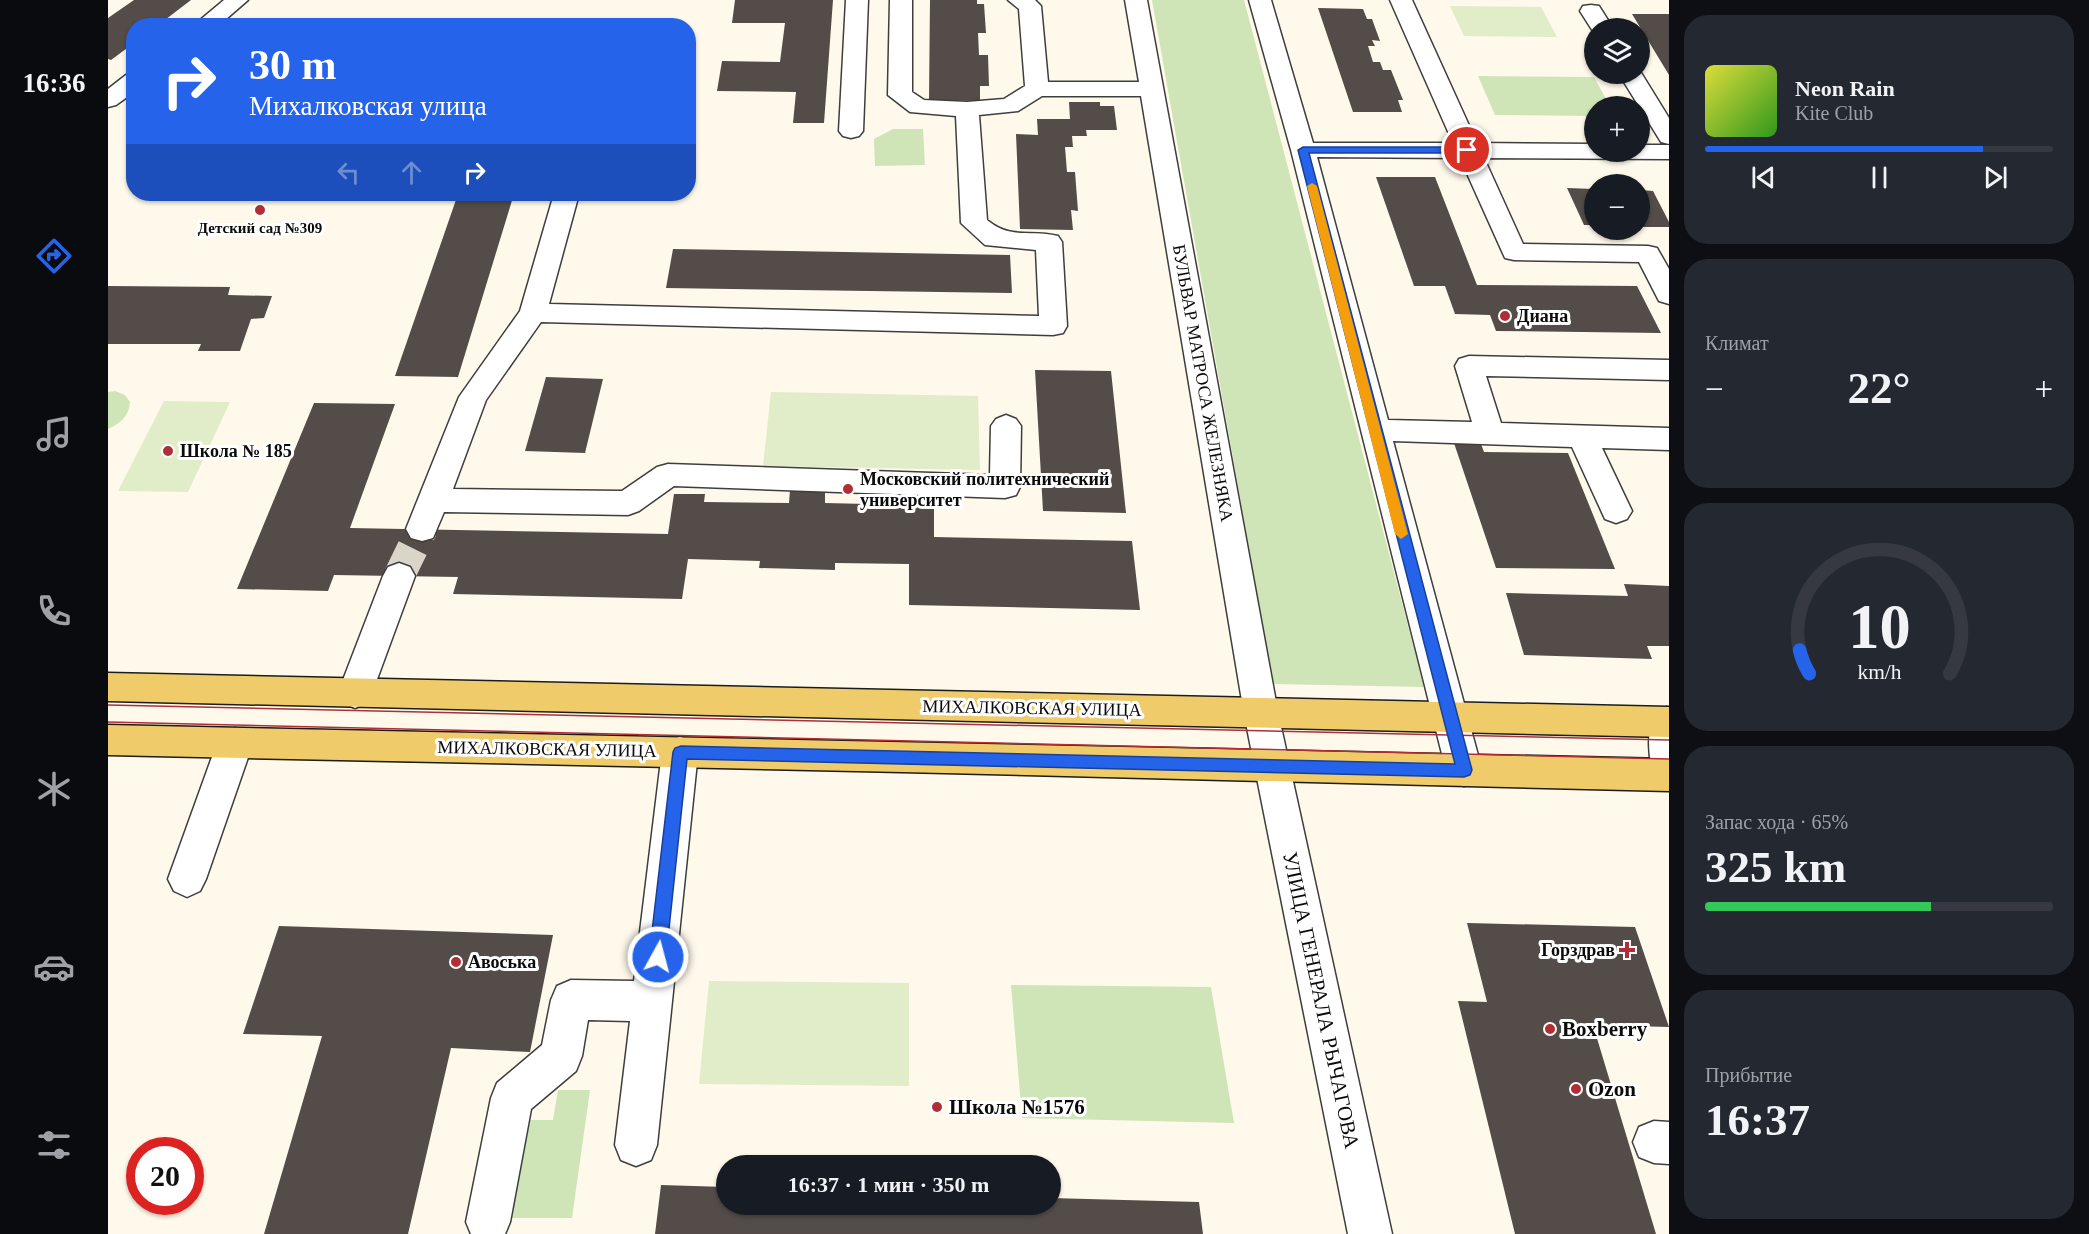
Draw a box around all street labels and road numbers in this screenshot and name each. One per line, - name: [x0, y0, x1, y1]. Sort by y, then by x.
- street label: БУЛЬВАР МАТРОСА ЖЕЛЕЗНЯКА: [1169, 243, 1237, 523]
- street label: МИХАЛКОВСКАЯ УЛИЦА: [922, 696, 1142, 720]
- street label: МИХАЛКОВСКАЯ УЛИЦА: [437, 737, 657, 761]
- street label: УЛИЦА ГЕНЕРАЛА РЫЧАГОВА: [1278, 849, 1364, 1151]

